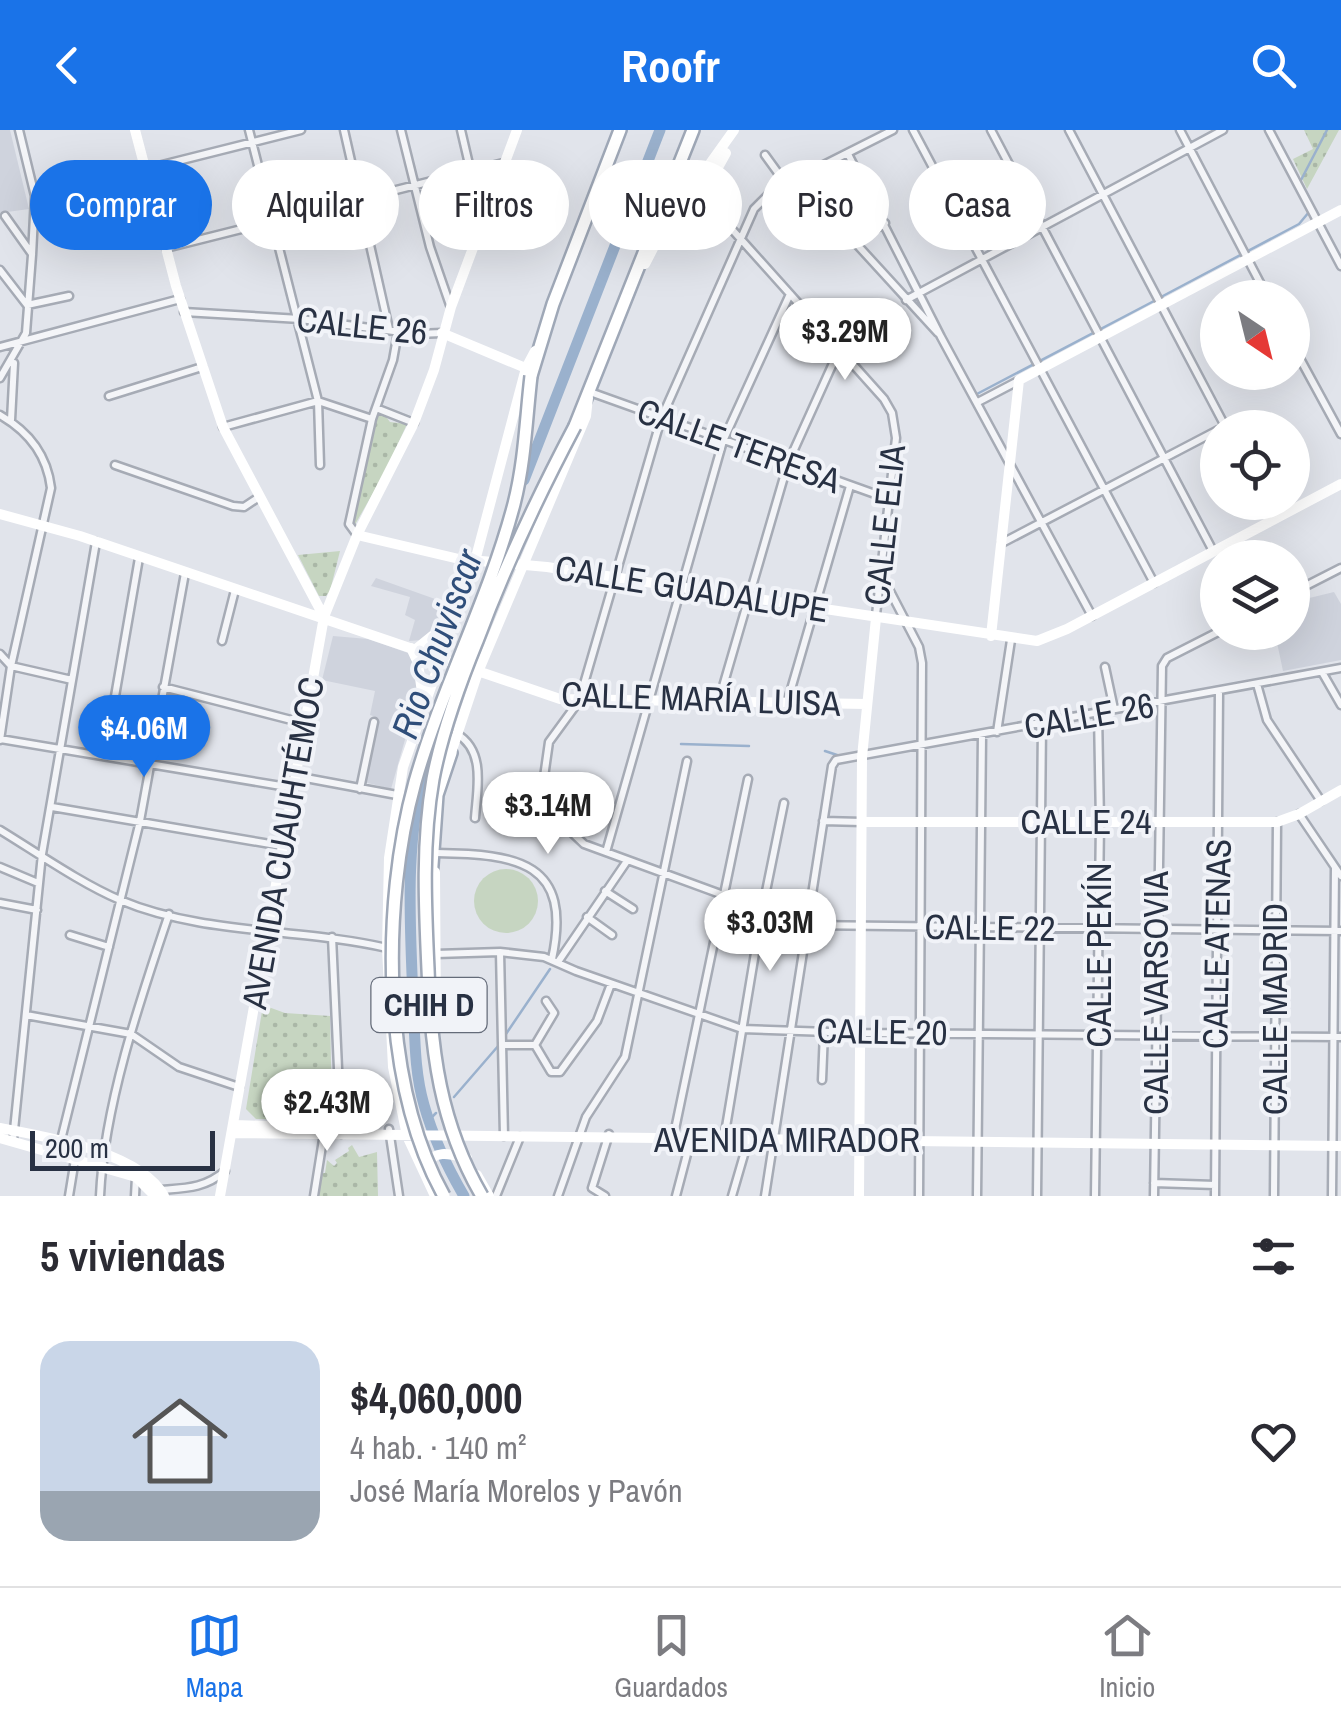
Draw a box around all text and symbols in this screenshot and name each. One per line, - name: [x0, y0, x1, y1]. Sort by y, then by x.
- text: Roofr: [621, 35, 720, 96]
- icon: back: [40, 38, 95, 93]
- icon: search: [1246, 38, 1301, 93]
- chip: Comprar: [30, 160, 212, 250]
- chip: Alquilar: [232, 160, 399, 250]
- chip: Filtros: [419, 160, 569, 250]
- chip: Nuevo: [589, 160, 742, 250]
- chip: Piso: [762, 160, 889, 250]
- chip: Casa: [909, 160, 1046, 250]
- north arrow: [1200, 280, 1310, 390]
- map controls: [1200, 280, 1310, 650]
- street label: CALLE 26: [295, 295, 430, 356]
- pin: $3.29M: [764, 298, 926, 383]
- text: $3.29M: [801, 309, 889, 352]
- street label: CALLE TERESA: [631, 387, 848, 504]
- button: locate: [1200, 410, 1310, 520]
- street label: CALLE ELIA: [853, 442, 916, 608]
- button: layers: [1200, 540, 1310, 650]
- water label: Rio Chuviscar: [379, 541, 495, 745]
- street label: CALLE GUADALUPE: [552, 544, 832, 633]
- street label: CALLE MARÍA LUISA: [561, 670, 842, 727]
- street label: AVENIDA CUAUHTÉMOC: [230, 673, 335, 1013]
- street label: CALLE 26: [1020, 681, 1157, 750]
- pin: $4.06M: [63, 695, 225, 780]
- text: $4.06M: [100, 706, 188, 749]
- pin: $3.14M: [467, 772, 629, 857]
- text: $3.14M: [504, 783, 592, 826]
- street label: CALLE 24: [1021, 798, 1151, 845]
- street label: CALLE ATENAS: [1191, 839, 1242, 1049]
- street label: CALLE PEKÍN: [1075, 862, 1122, 1048]
- street label: CALLE VARSOVIA: [1132, 870, 1179, 1115]
- pin: $3.03M: [689, 889, 851, 974]
- text: $3.03M: [726, 900, 814, 943]
- street label: CALLE 22: [924, 903, 1056, 952]
- street label: CALLE MADRID: [1251, 903, 1298, 1115]
- road number: CHIH D: [372, 978, 486, 1032]
- street label: CALLE 20: [816, 1007, 948, 1056]
- pin: $2.43M: [246, 1069, 408, 1154]
- text: $2.43M: [283, 1080, 371, 1123]
- street label: AVENIDA MIRADOR: [653, 1116, 920, 1163]
- scale bar: [30, 1126, 215, 1170]
- text: 200 m: [45, 1129, 109, 1167]
- text: 5 viviendas: [40, 1228, 226, 1284]
- icon: filters: [1246, 1229, 1301, 1284]
- text: $4,060,000: [350, 1370, 522, 1426]
- icon: home: [120, 1381, 240, 1501]
- icon: heart: [1246, 1414, 1301, 1469]
- text: 4 hab. · 140 m²: [350, 1426, 527, 1469]
- text: José María Morelos y Pavón: [350, 1469, 683, 1512]
- tab: Mapa: [186, 1608, 243, 1706]
- tab: Guardados: [614, 1608, 728, 1706]
- tab: Inicio: [1099, 1608, 1155, 1706]

